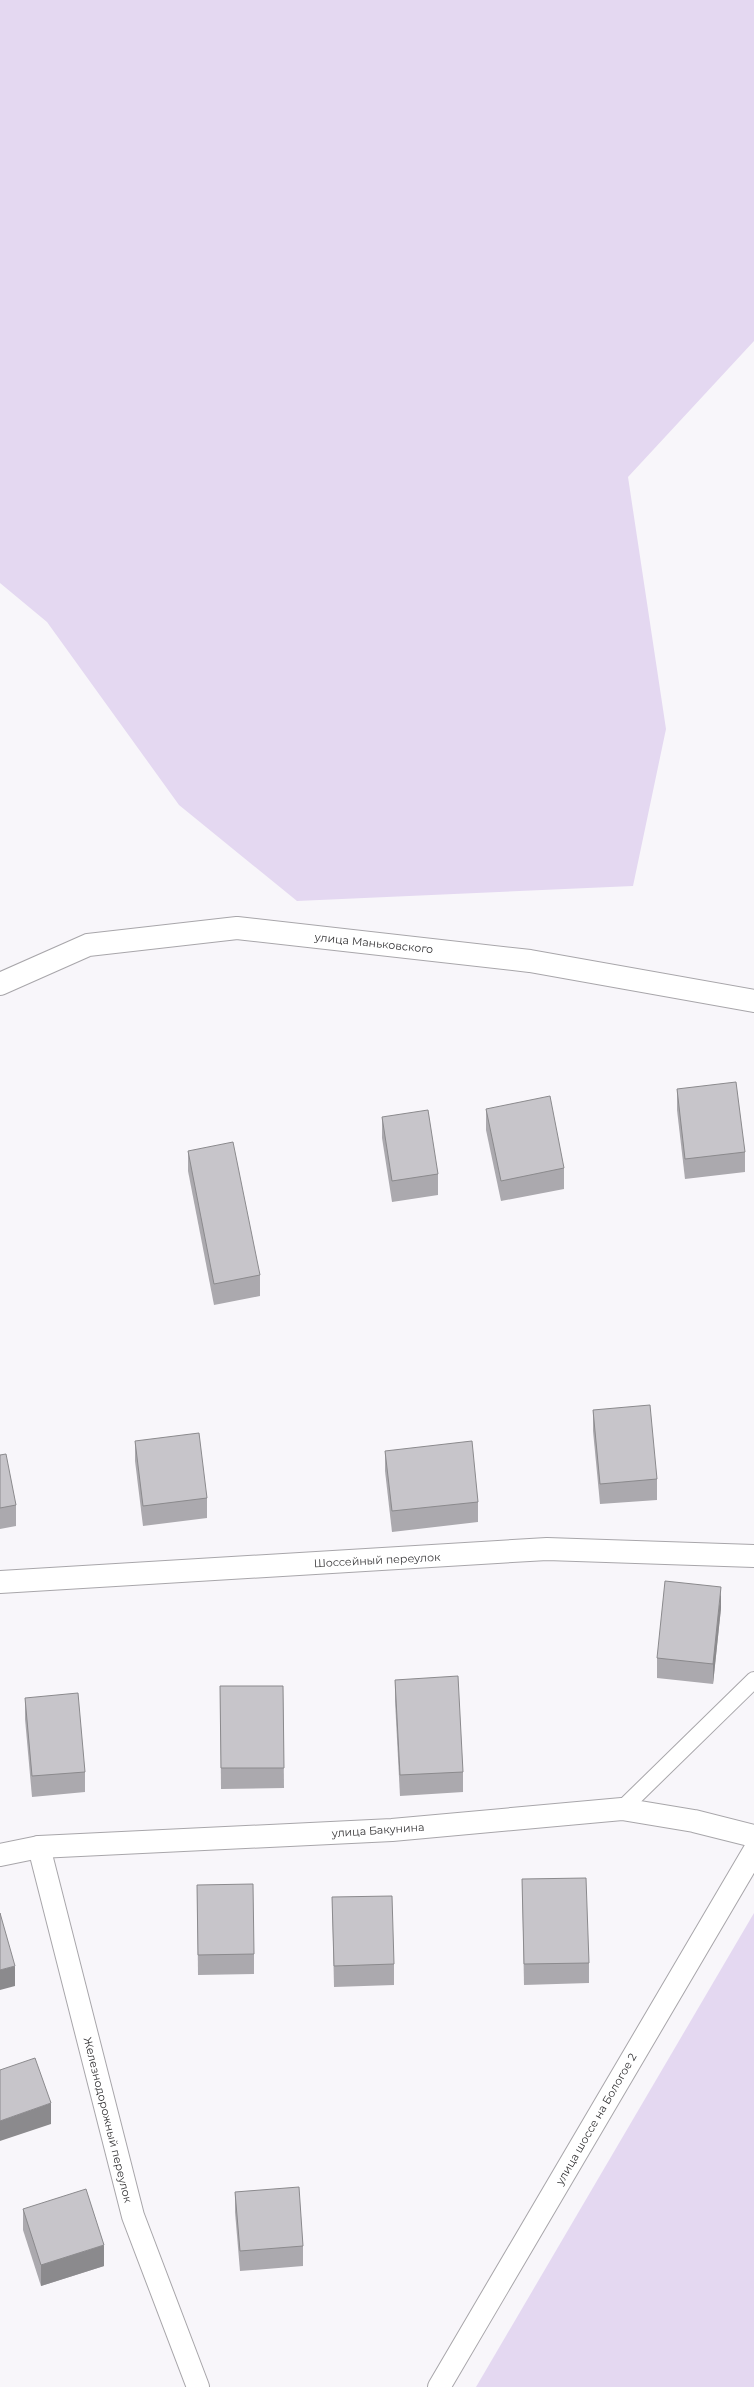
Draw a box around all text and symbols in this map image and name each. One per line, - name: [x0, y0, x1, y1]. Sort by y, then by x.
- street label: улица Маньковского: [313, 930, 434, 956]
- street label: Шоссейный переулок: [313, 1550, 441, 1570]
- street label: улица Бакунина: [330, 1820, 425, 1840]
- street label: Железнодорожный переулок: [81, 2036, 136, 2205]
- street label: улица шоссе на Бологое 2: [552, 2051, 640, 2188]

